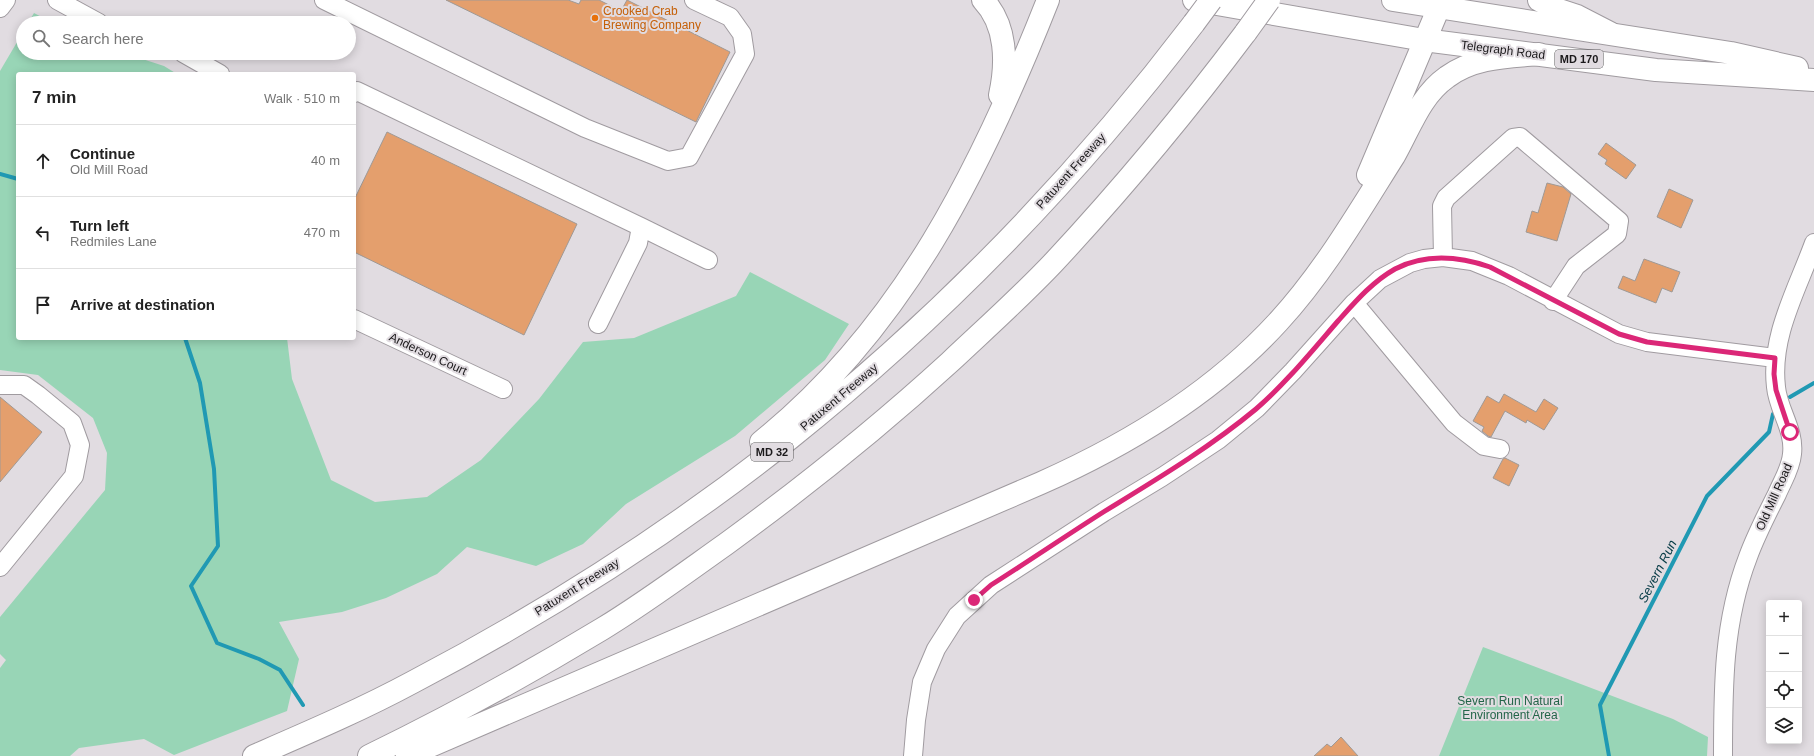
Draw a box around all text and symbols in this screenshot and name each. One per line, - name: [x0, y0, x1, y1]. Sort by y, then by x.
- place label: Crooked Crab Brewing Company: [603, 4, 701, 32]
- marker: Crooked Crab Brewing Company: [590, 13, 600, 23]
- search box: [16, 16, 356, 60]
- icon: search: [30, 27, 52, 49]
- text: Search here: [62, 30, 144, 47]
- street label: Telegraph Road: [1460, 38, 1546, 62]
- road number: MD 170: [1555, 50, 1603, 68]
- text: 7 min: [32, 88, 76, 107]
- text: Walk · 510 m: [264, 91, 340, 106]
- street label: Patuxent Freeway: [1033, 130, 1109, 212]
- text: Continue: [70, 145, 135, 162]
- icon: ahead: [32, 150, 54, 172]
- text: 40 m: [311, 153, 340, 168]
- text: Old Mill Road: [70, 162, 148, 177]
- text: Turn left: [70, 217, 129, 234]
- icon: left: [32, 222, 54, 244]
- text: 470 m: [304, 225, 340, 240]
- text: Redmiles Lane: [70, 234, 157, 249]
- icon: arrive: [32, 294, 54, 316]
- text: Arrive at destination: [70, 296, 215, 313]
- street label: Anderson Court: [387, 330, 470, 378]
- street label: Patuxent Freeway: [797, 361, 881, 433]
- route start: [1781, 423, 1799, 441]
- road number: MD 32: [751, 443, 793, 461]
- street label: Old Mill Road: [1753, 461, 1795, 533]
- water label: Severn Run: [1635, 537, 1680, 605]
- street label: Patuxent Freeway: [532, 555, 622, 619]
- route end: [965, 591, 983, 609]
- map controls: [1766, 600, 1802, 744]
- button: +: [1766, 600, 1802, 636]
- button: −: [1766, 636, 1802, 672]
- button: locate: [1766, 672, 1802, 708]
- park label: Severn Run Natural Environment Area: [1457, 694, 1563, 722]
- button: layers: [1766, 708, 1802, 744]

